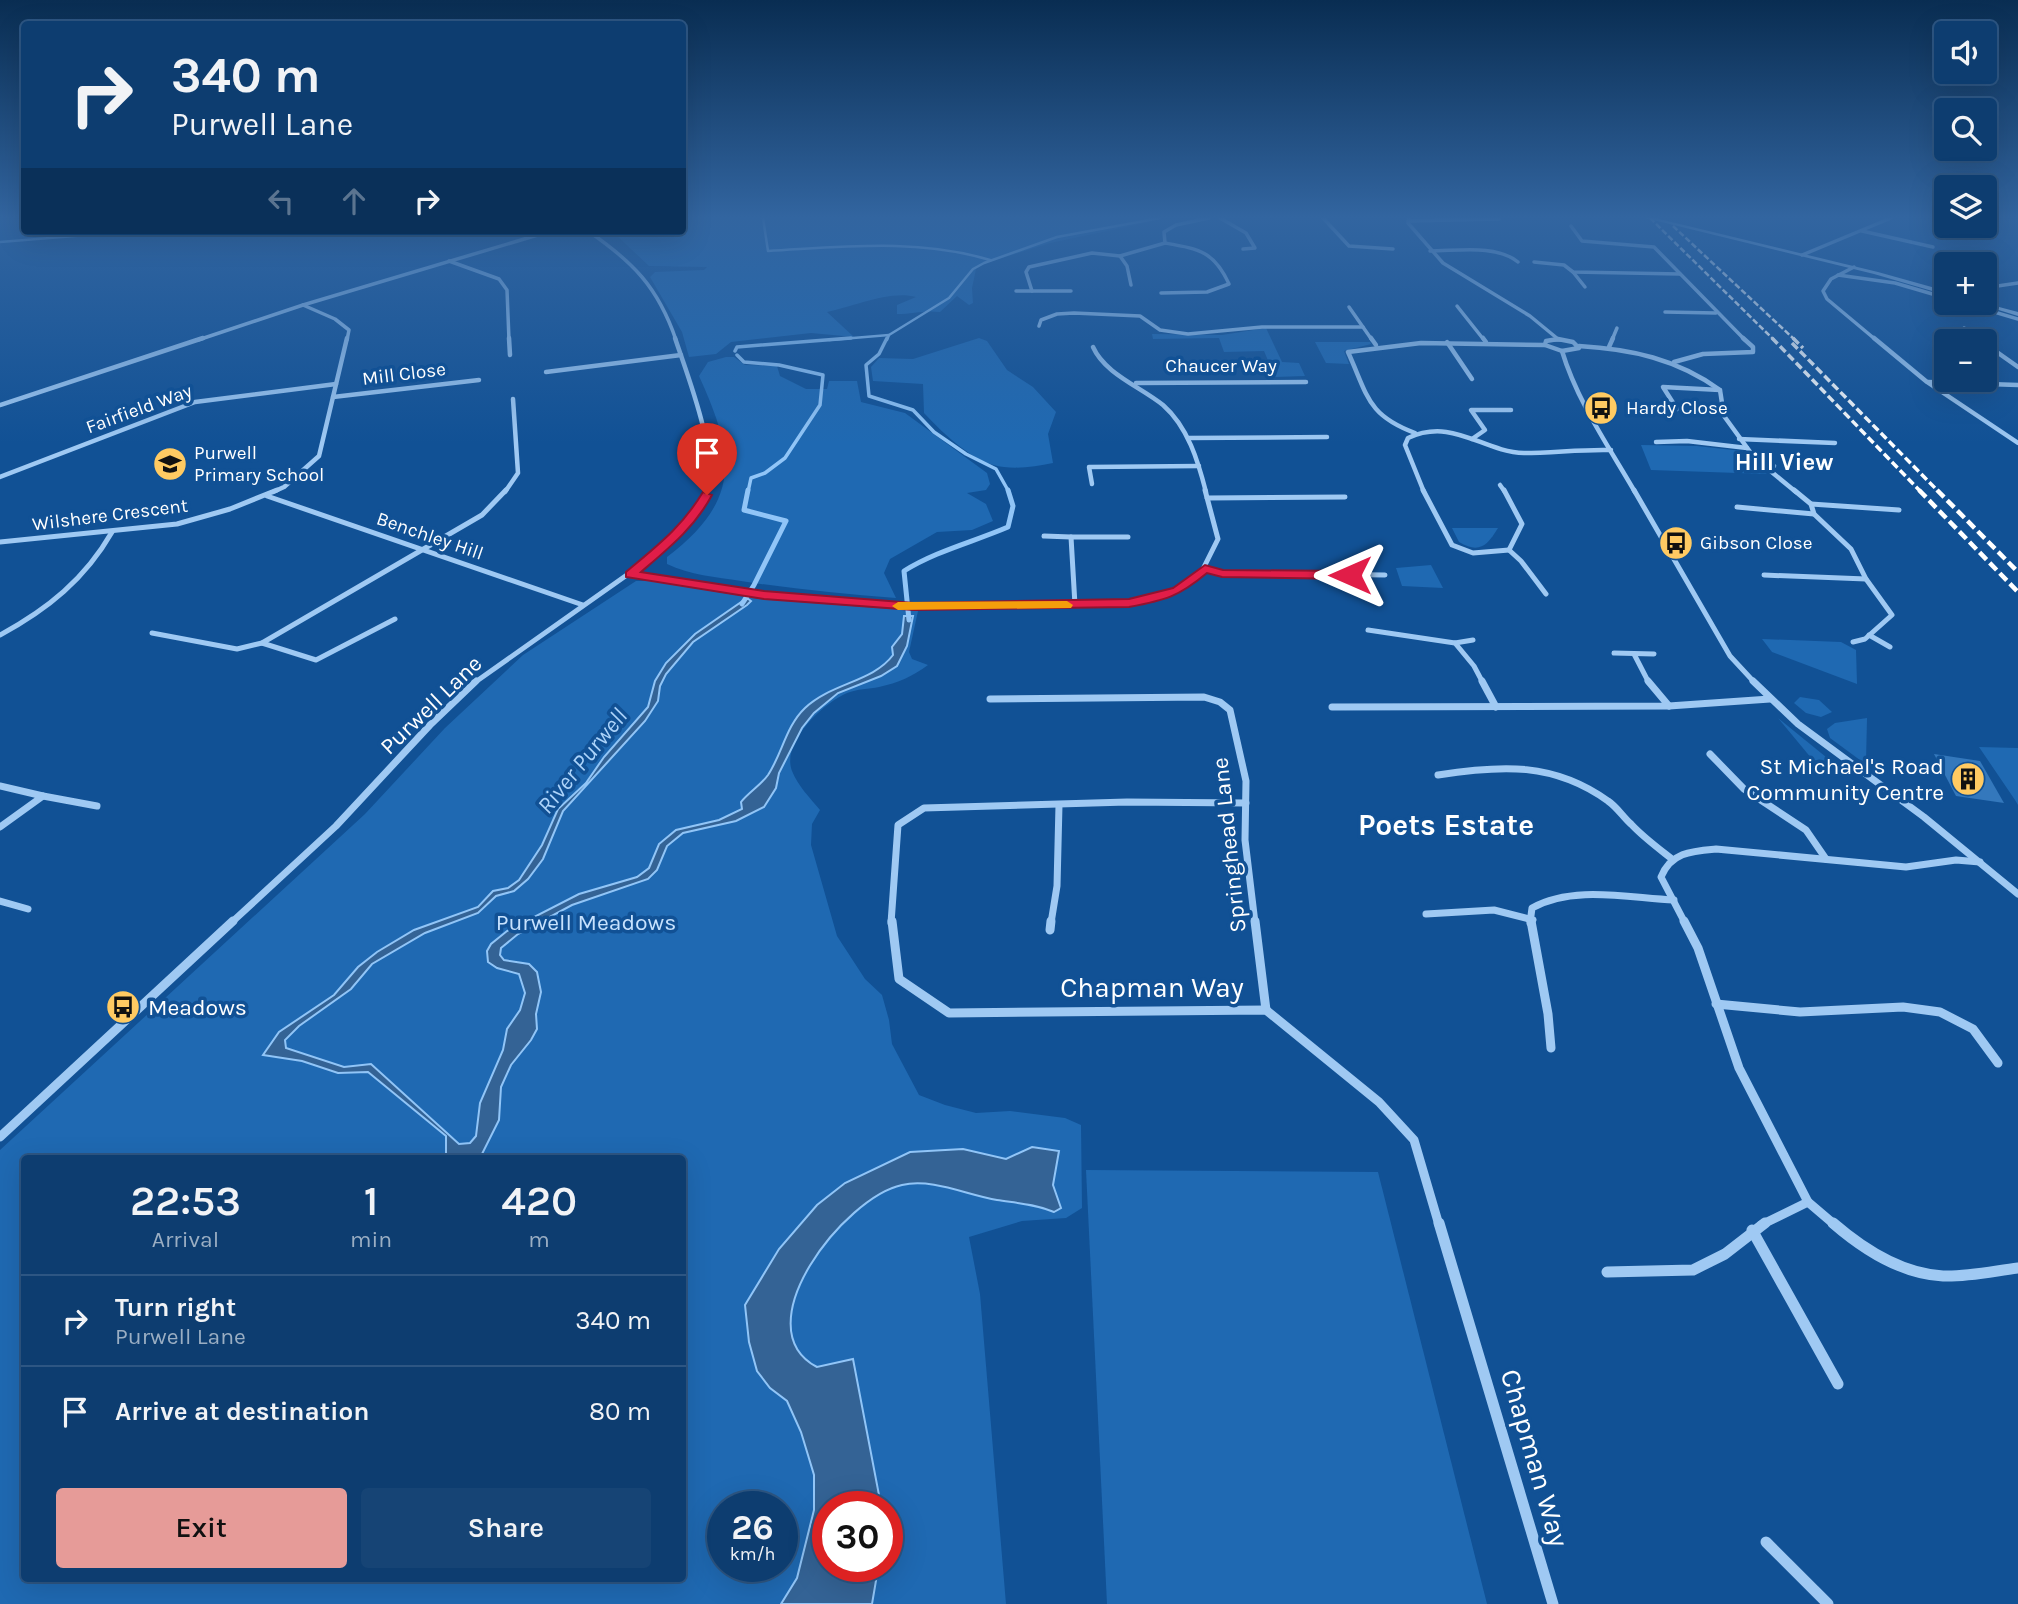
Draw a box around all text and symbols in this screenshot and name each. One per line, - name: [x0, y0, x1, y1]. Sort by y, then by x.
- map controls: [1934, 21, 1997, 392]
- button: sound: [1934, 21, 1997, 84]
- text: 340 m: [171, 47, 321, 104]
- icon: right: [56, 49, 147, 140]
- button: search: [1934, 98, 1997, 161]
- text: Purwell Lane: [171, 106, 353, 143]
- button: layers: [1934, 175, 1997, 238]
- icon: left: [262, 182, 300, 220]
- icon: ahead: [335, 182, 373, 220]
- icon: right: [408, 182, 446, 220]
- button: +: [1934, 252, 1997, 315]
- button: −: [1934, 329, 1997, 392]
- street label: Chaucer Way: [1165, 355, 1277, 377]
- street label: Mill Close: [361, 358, 447, 390]
- street label: Fairfield Way: [83, 380, 195, 438]
- bus stop icon: Hardy Close: [1582, 389, 1620, 427]
- place label: Hardy Close: [1626, 397, 1728, 419]
- pin: [677, 423, 737, 495]
- icon: arrive: [688, 434, 726, 472]
- place label: Purwell Primary School: [194, 442, 324, 486]
- school or university icon: Purwell Primary School: [151, 445, 189, 483]
- district label: Hill View: [1735, 448, 1833, 476]
- street label: Wilshere Crescent: [31, 495, 189, 535]
- street label: Benchley Hill: [374, 507, 486, 565]
- bus stop icon: Gibson Close: [1657, 524, 1695, 562]
- place label: Gibson Close: [1700, 532, 1813, 554]
- position arrow: [1313, 538, 1387, 612]
- street label: Purwell Lane: [375, 650, 487, 760]
- water label: River Purwell: [531, 703, 633, 819]
- place label: St Michael's Road Community Centre: [1746, 753, 1944, 806]
- street label: Springhead Lane: [1206, 756, 1252, 934]
- building icon: St Michael's Road Community Centre: [1949, 760, 1987, 798]
- district label: Poets Estate: [1358, 807, 1534, 843]
- park label: Purwell Meadows: [496, 909, 676, 936]
- street label: Chapman Way: [1060, 971, 1244, 1004]
- bus stop icon: Meadows: [104, 988, 142, 1026]
- place label: Meadows: [148, 994, 247, 1021]
- text: 22:53: [130, 1176, 241, 1226]
- text: 1: [364, 1176, 378, 1226]
- text: 420: [501, 1176, 577, 1226]
- text: Arrival: [152, 1226, 219, 1253]
- text: min: [350, 1226, 392, 1253]
- text: m: [528, 1226, 550, 1253]
- text: Turn right: [115, 1292, 236, 1323]
- icon: right: [56, 1302, 94, 1340]
- text: 340 m: [575, 1305, 651, 1336]
- text: Purwell Lane: [115, 1323, 246, 1350]
- street label: Chapman Way: [1494, 1365, 1576, 1551]
- icon: arrive: [56, 1393, 94, 1431]
- text: Arrive at destination: [115, 1396, 369, 1427]
- text: 80 m: [589, 1396, 651, 1427]
- button: Exit: [56, 1488, 347, 1568]
- button: Share: [361, 1488, 651, 1568]
- speed limit sign: 30: [812, 1491, 903, 1582]
- text: 26: [731, 1507, 774, 1548]
- text: km/h: [730, 1543, 775, 1565]

